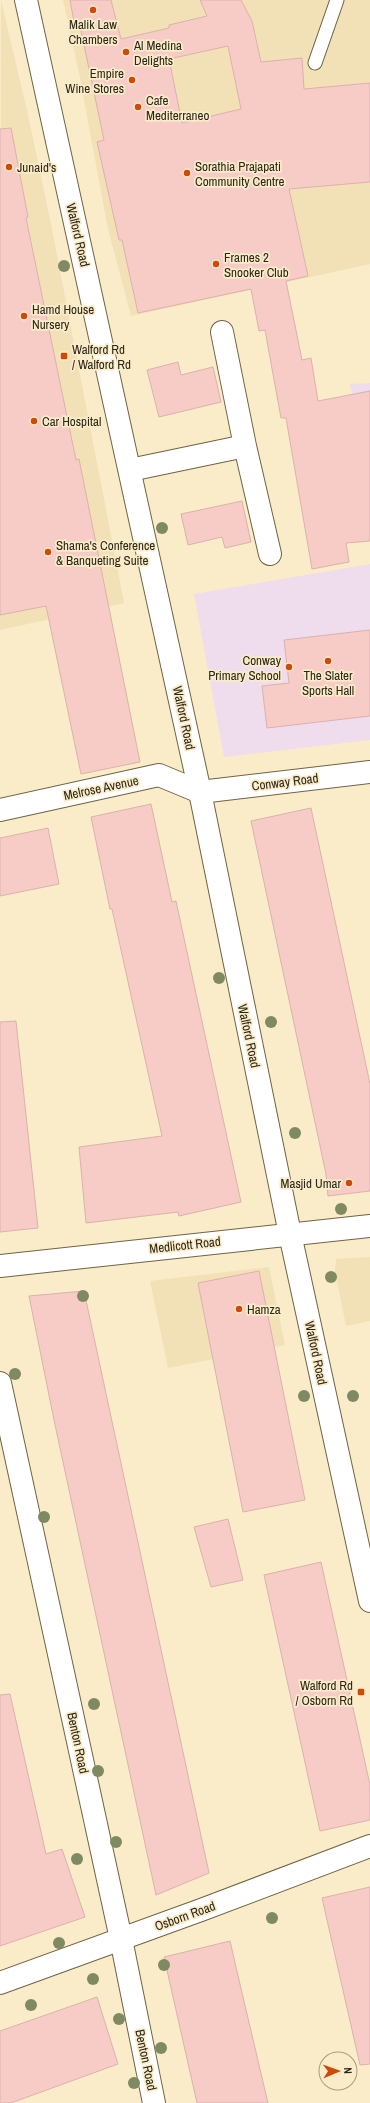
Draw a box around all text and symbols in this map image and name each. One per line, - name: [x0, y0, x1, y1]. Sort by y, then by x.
- marker: Malik Law Chambers: [88, 5, 98, 15]
- place label: Malik Law Chambers: [68, 16, 118, 48]
- place label: Al Medina Delights: [133, 37, 182, 69]
- marker: Al Medina Delights: [121, 47, 131, 57]
- place label: Empire Wine Stores: [65, 65, 124, 97]
- marker: Empire Wine Stores: [127, 75, 137, 85]
- place label: Cafe Mediterraneo: [146, 92, 209, 124]
- marker: Cafe Mediterraneo: [133, 102, 143, 112]
- place label: Sorathia Prajapati Community Centre: [195, 158, 285, 190]
- place label: Junaid's: [17, 159, 56, 176]
- marker: Junaid's: [4, 162, 14, 172]
- marker: Sorathia Prajapati Community Centre: [182, 168, 192, 178]
- street label: Walford Road: [62, 202, 94, 269]
- place label: Frames 2 Snooker Club: [224, 249, 289, 281]
- marker: Frames 2 Snooker Club: [211, 259, 221, 269]
- place label: Hamd House Nursery: [32, 301, 94, 333]
- marker: Hamd House Nursery: [19, 311, 29, 321]
- place label: Walford Rd / Walford Rd: [72, 341, 131, 373]
- marker: Walford Rd / Walford Rd: [59, 351, 69, 361]
- place label: Car Hospital: [42, 413, 101, 430]
- marker: Car Hospital: [29, 416, 39, 426]
- place label: Shama's Conference & Banqueting Suite: [56, 537, 155, 569]
- marker: Shama's Conference & Banqueting Suite: [43, 547, 53, 557]
- place label: Conway Primary School: [208, 652, 282, 684]
- marker: The Slater Sports Hall: [323, 656, 333, 666]
- marker: Conway Primary School: [284, 662, 294, 672]
- place label: The Slater Sports Hall: [302, 667, 354, 699]
- street label: Walford Road: [169, 685, 199, 752]
- street label: Conway Road: [251, 769, 319, 795]
- street label: Melrose Avenue: [62, 772, 140, 804]
- street label: Walford Road: [234, 1003, 264, 1070]
- place label: Masjid Umar: [281, 1175, 341, 1192]
- marker: Masjid Umar: [344, 1178, 354, 1188]
- street label: Medlicott Road: [148, 1233, 222, 1257]
- place label: Hamza: [247, 1301, 281, 1318]
- marker: Hamza: [234, 1304, 244, 1314]
- street label: Walford Road: [301, 1320, 331, 1387]
- place label: Walford Rd / Osborn Rd: [296, 1677, 353, 1709]
- marker: Walford Rd / Osborn Rd: [356, 1687, 366, 1697]
- street label: Benton Road: [63, 1711, 93, 1775]
- street label: Osborn Road: [152, 1897, 218, 1935]
- street label: Benton Road: [131, 2028, 161, 2092]
- north arrow: [318, 2051, 358, 2091]
- text: N: [341, 2067, 355, 2074]

